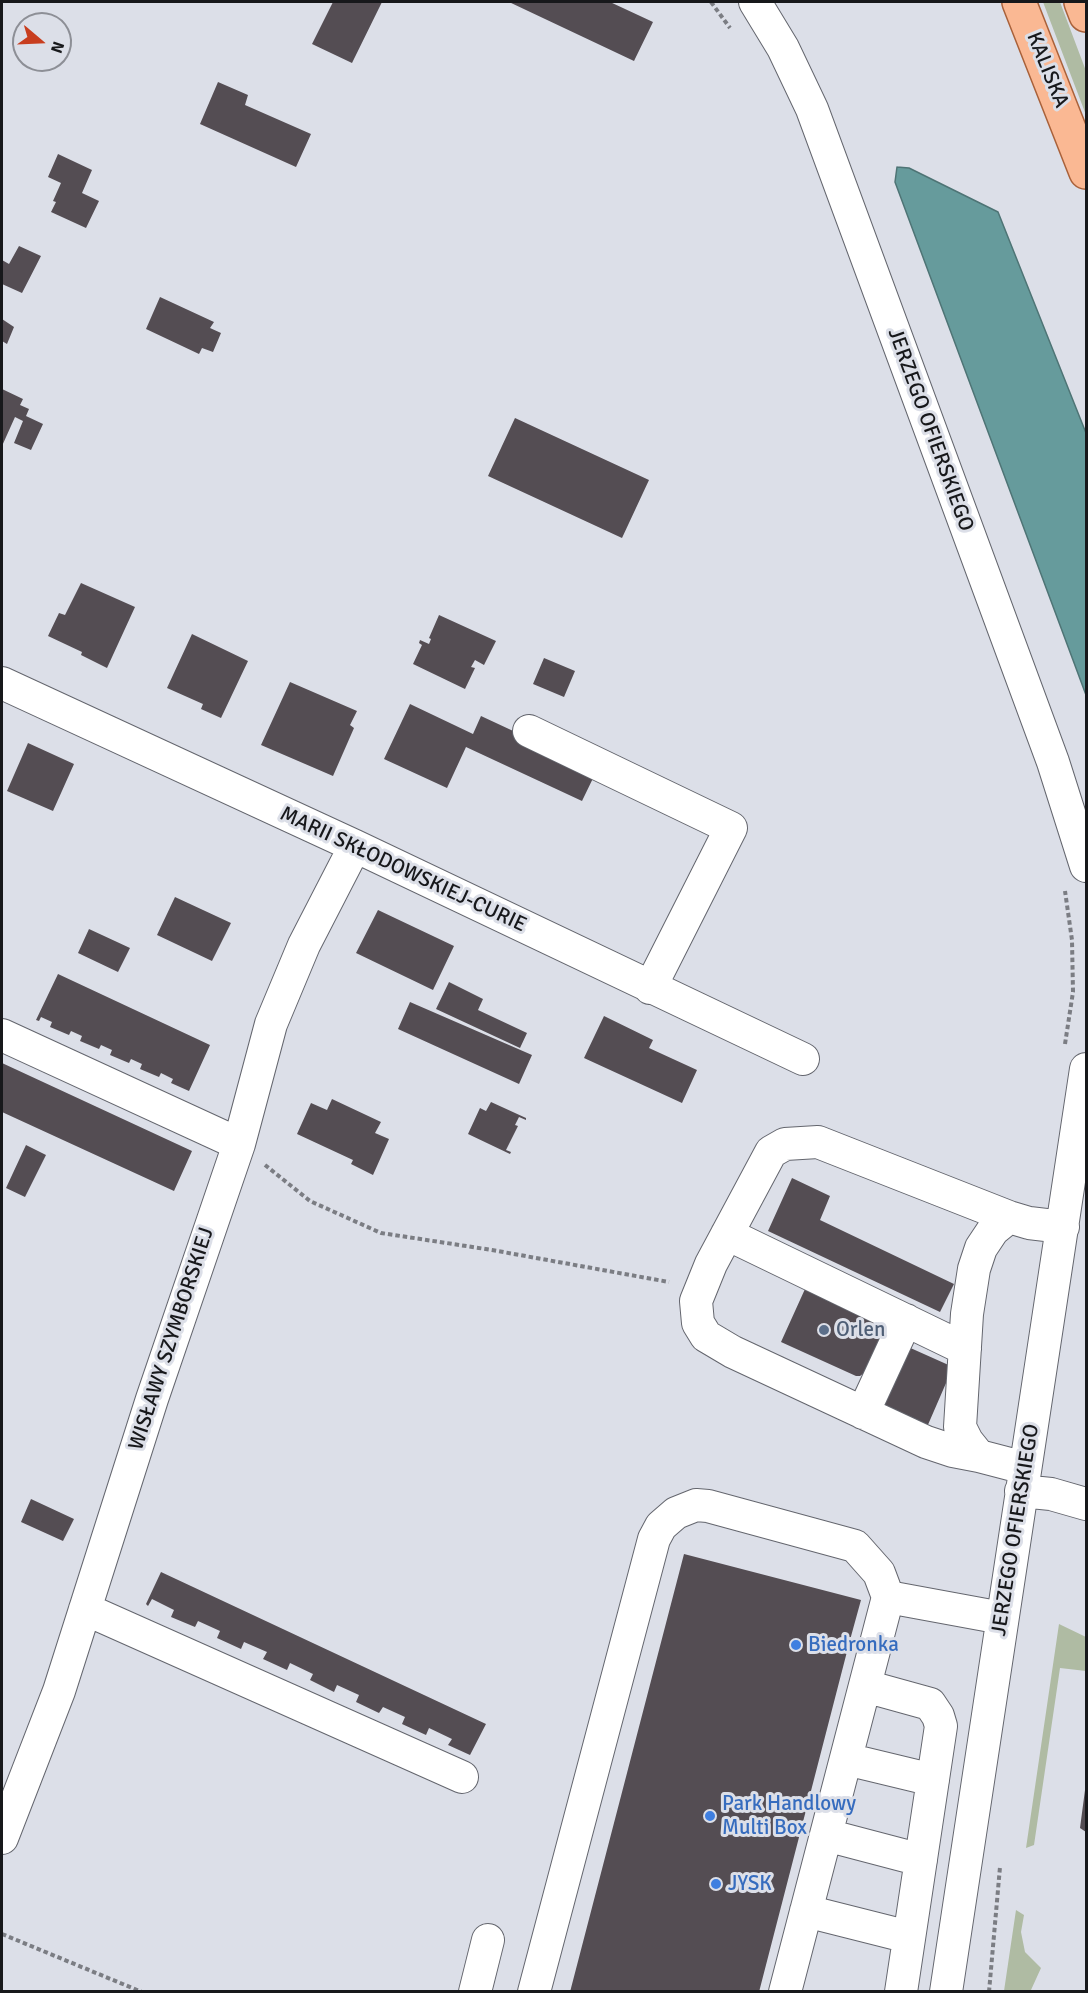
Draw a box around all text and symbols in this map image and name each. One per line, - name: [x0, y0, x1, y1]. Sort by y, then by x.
- north arrow: [12, 12, 72, 72]
- street label: KALISKA: [1020, 29, 1074, 111]
- text: N: [46, 39, 68, 56]
- street label: JERZEGO OFIERSKIEGO: [882, 325, 978, 535]
- street label: MARII SKŁODOWSKIEJ-CURIE: [276, 802, 530, 938]
- street label: WISŁAWY SZYMBORSKIEJ: [124, 1224, 220, 1454]
- place label: Orlen: [836, 1317, 885, 1343]
- marker: Orlen: [817, 1323, 831, 1337]
- street label: JERZEGO OFIERSKIEGO: [987, 1422, 1045, 1638]
- place label: Biedronka: [808, 1632, 899, 1658]
- marker: Biedronka: [789, 1638, 803, 1652]
- place label: Park Handlowy Multi Box: [722, 1791, 856, 1841]
- marker: Park Handlowy Multi Box: [703, 1809, 717, 1823]
- place label: JYSK: [728, 1871, 772, 1897]
- marker: JYSK: [709, 1877, 723, 1891]

